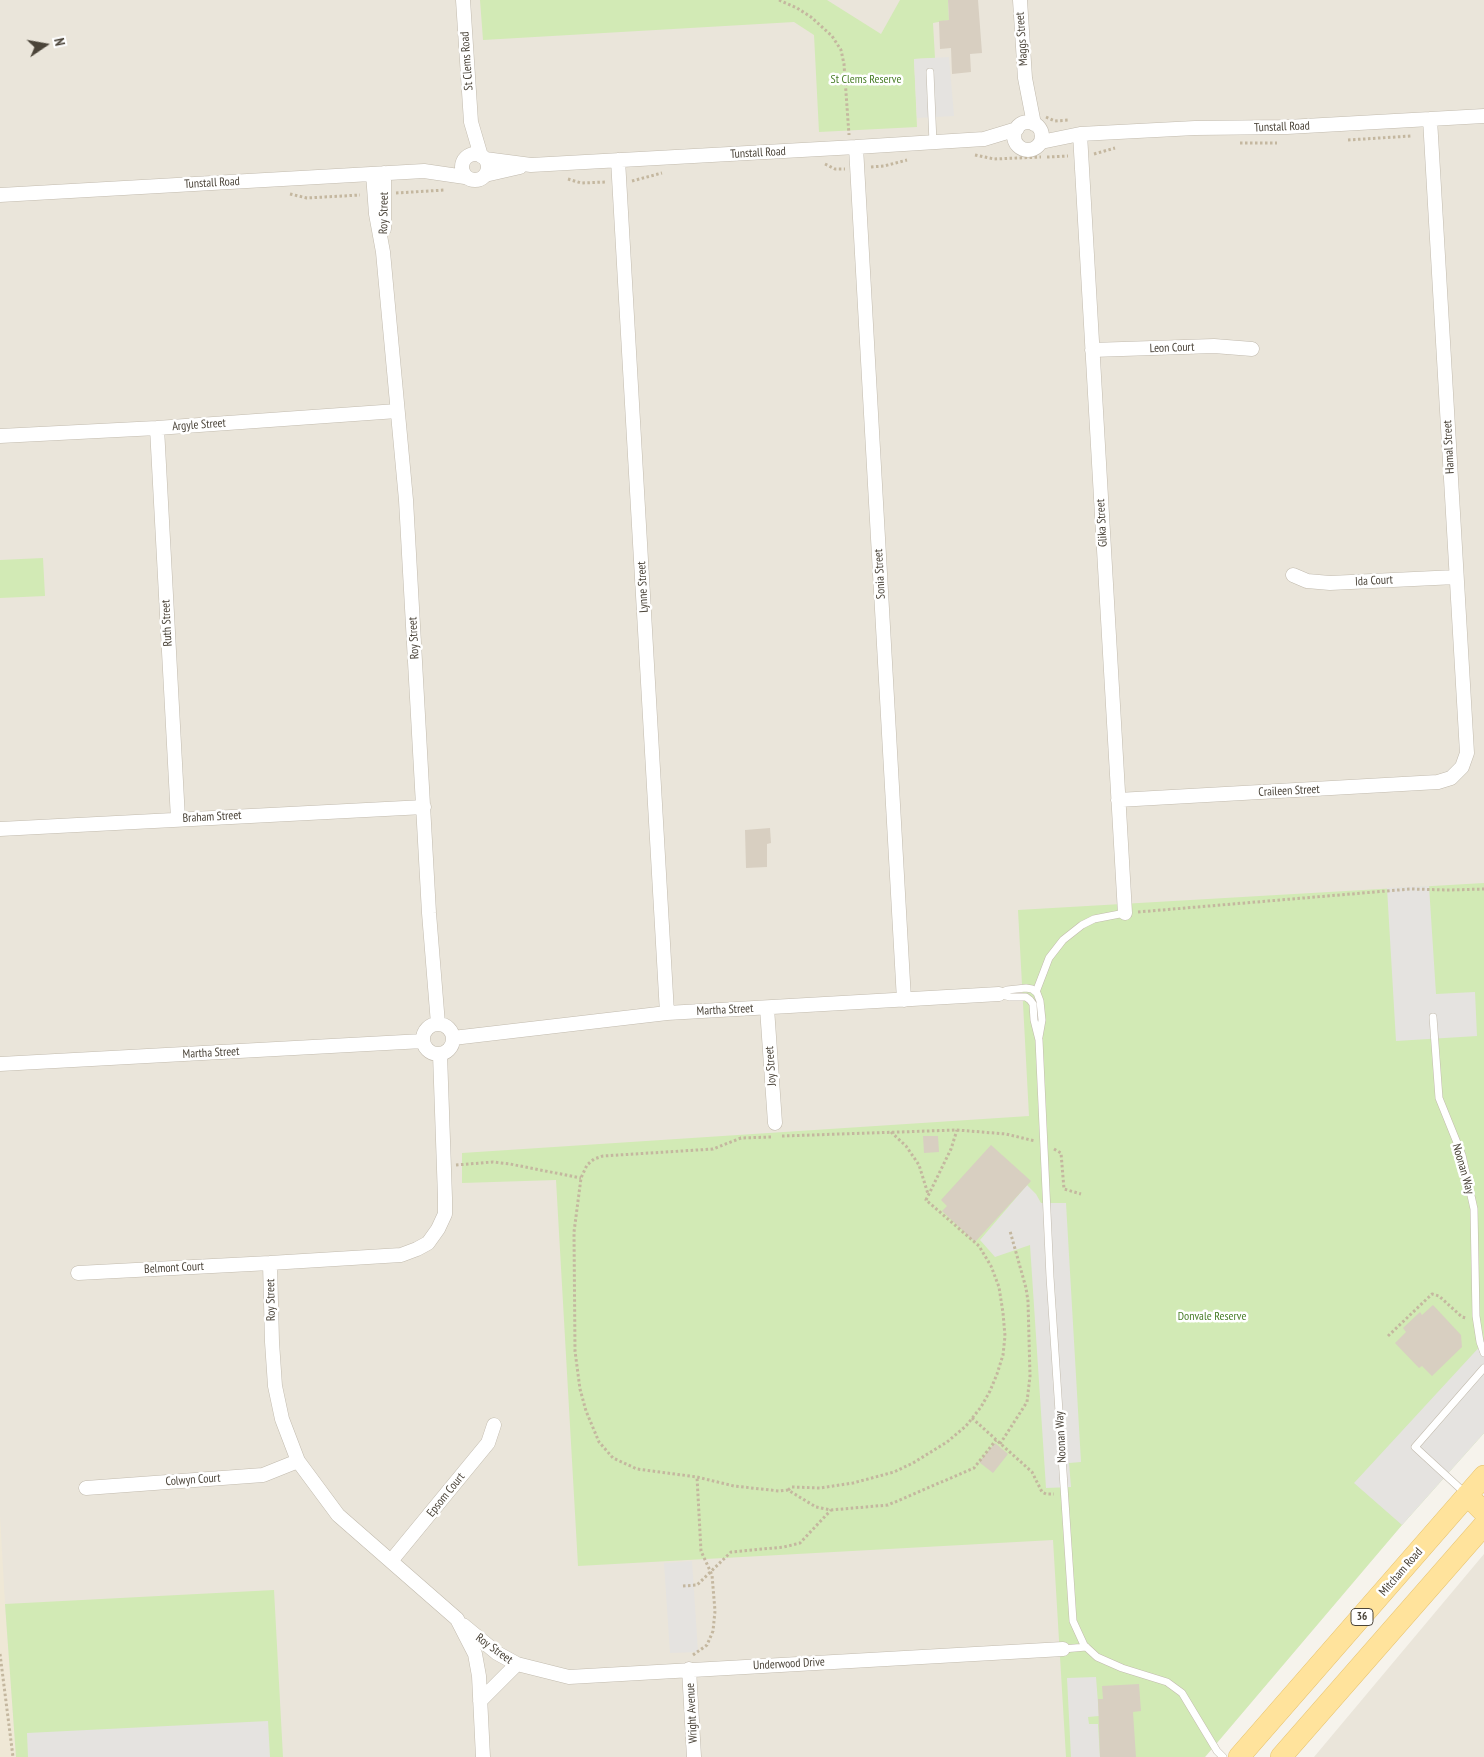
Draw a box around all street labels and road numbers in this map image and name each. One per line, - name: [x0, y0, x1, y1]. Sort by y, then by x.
- street label: Maggs Street: [1013, 11, 1031, 67]
- street label: St Clems Road: [458, 31, 476, 91]
- street label: Tunstall Road: [1254, 119, 1310, 135]
- street label: Tunstall Road: [730, 144, 786, 162]
- street label: Tunstall Road: [184, 174, 240, 192]
- street label: Roy Street: [376, 192, 392, 234]
- street label: Leon Court: [1149, 340, 1195, 356]
- street label: Argyle Street: [172, 416, 226, 434]
- street label: Hamal Street: [1440, 420, 1458, 474]
- street label: Glika Street: [1094, 499, 1110, 547]
- street label: Sonia Street: [871, 548, 889, 600]
- street label: Lynne Street: [634, 561, 652, 613]
- street label: Ida Court: [1355, 573, 1393, 589]
- street label: Ruth Street: [159, 599, 175, 647]
- street label: Roy Street: [406, 617, 422, 659]
- street label: Craileen Street: [1258, 782, 1320, 800]
- street label: Braham Street: [182, 808, 242, 826]
- street label: Martha Street: [696, 1001, 754, 1019]
- street label: Martha Street: [182, 1044, 240, 1062]
- street label: Joy Street: [762, 1046, 780, 1086]
- street label: Noonan Way: [1449, 1142, 1477, 1196]
- street label: Belmont Court: [144, 1259, 204, 1277]
- street label: Roy Street: [263, 1279, 279, 1321]
- street label: Noonan Way: [1052, 1411, 1070, 1463]
- street label: Epsom Court: [424, 1470, 468, 1520]
- street label: Colwyn Court: [165, 1471, 221, 1489]
- street label: Mitcham Road: [1376, 1545, 1426, 1599]
- road number: 36: [1351, 1608, 1373, 1625]
- street label: Roy Street: [473, 1631, 515, 1667]
- street label: Underwood Drive: [753, 1655, 825, 1673]
- street label: Wright Avenue: [683, 1683, 701, 1743]

